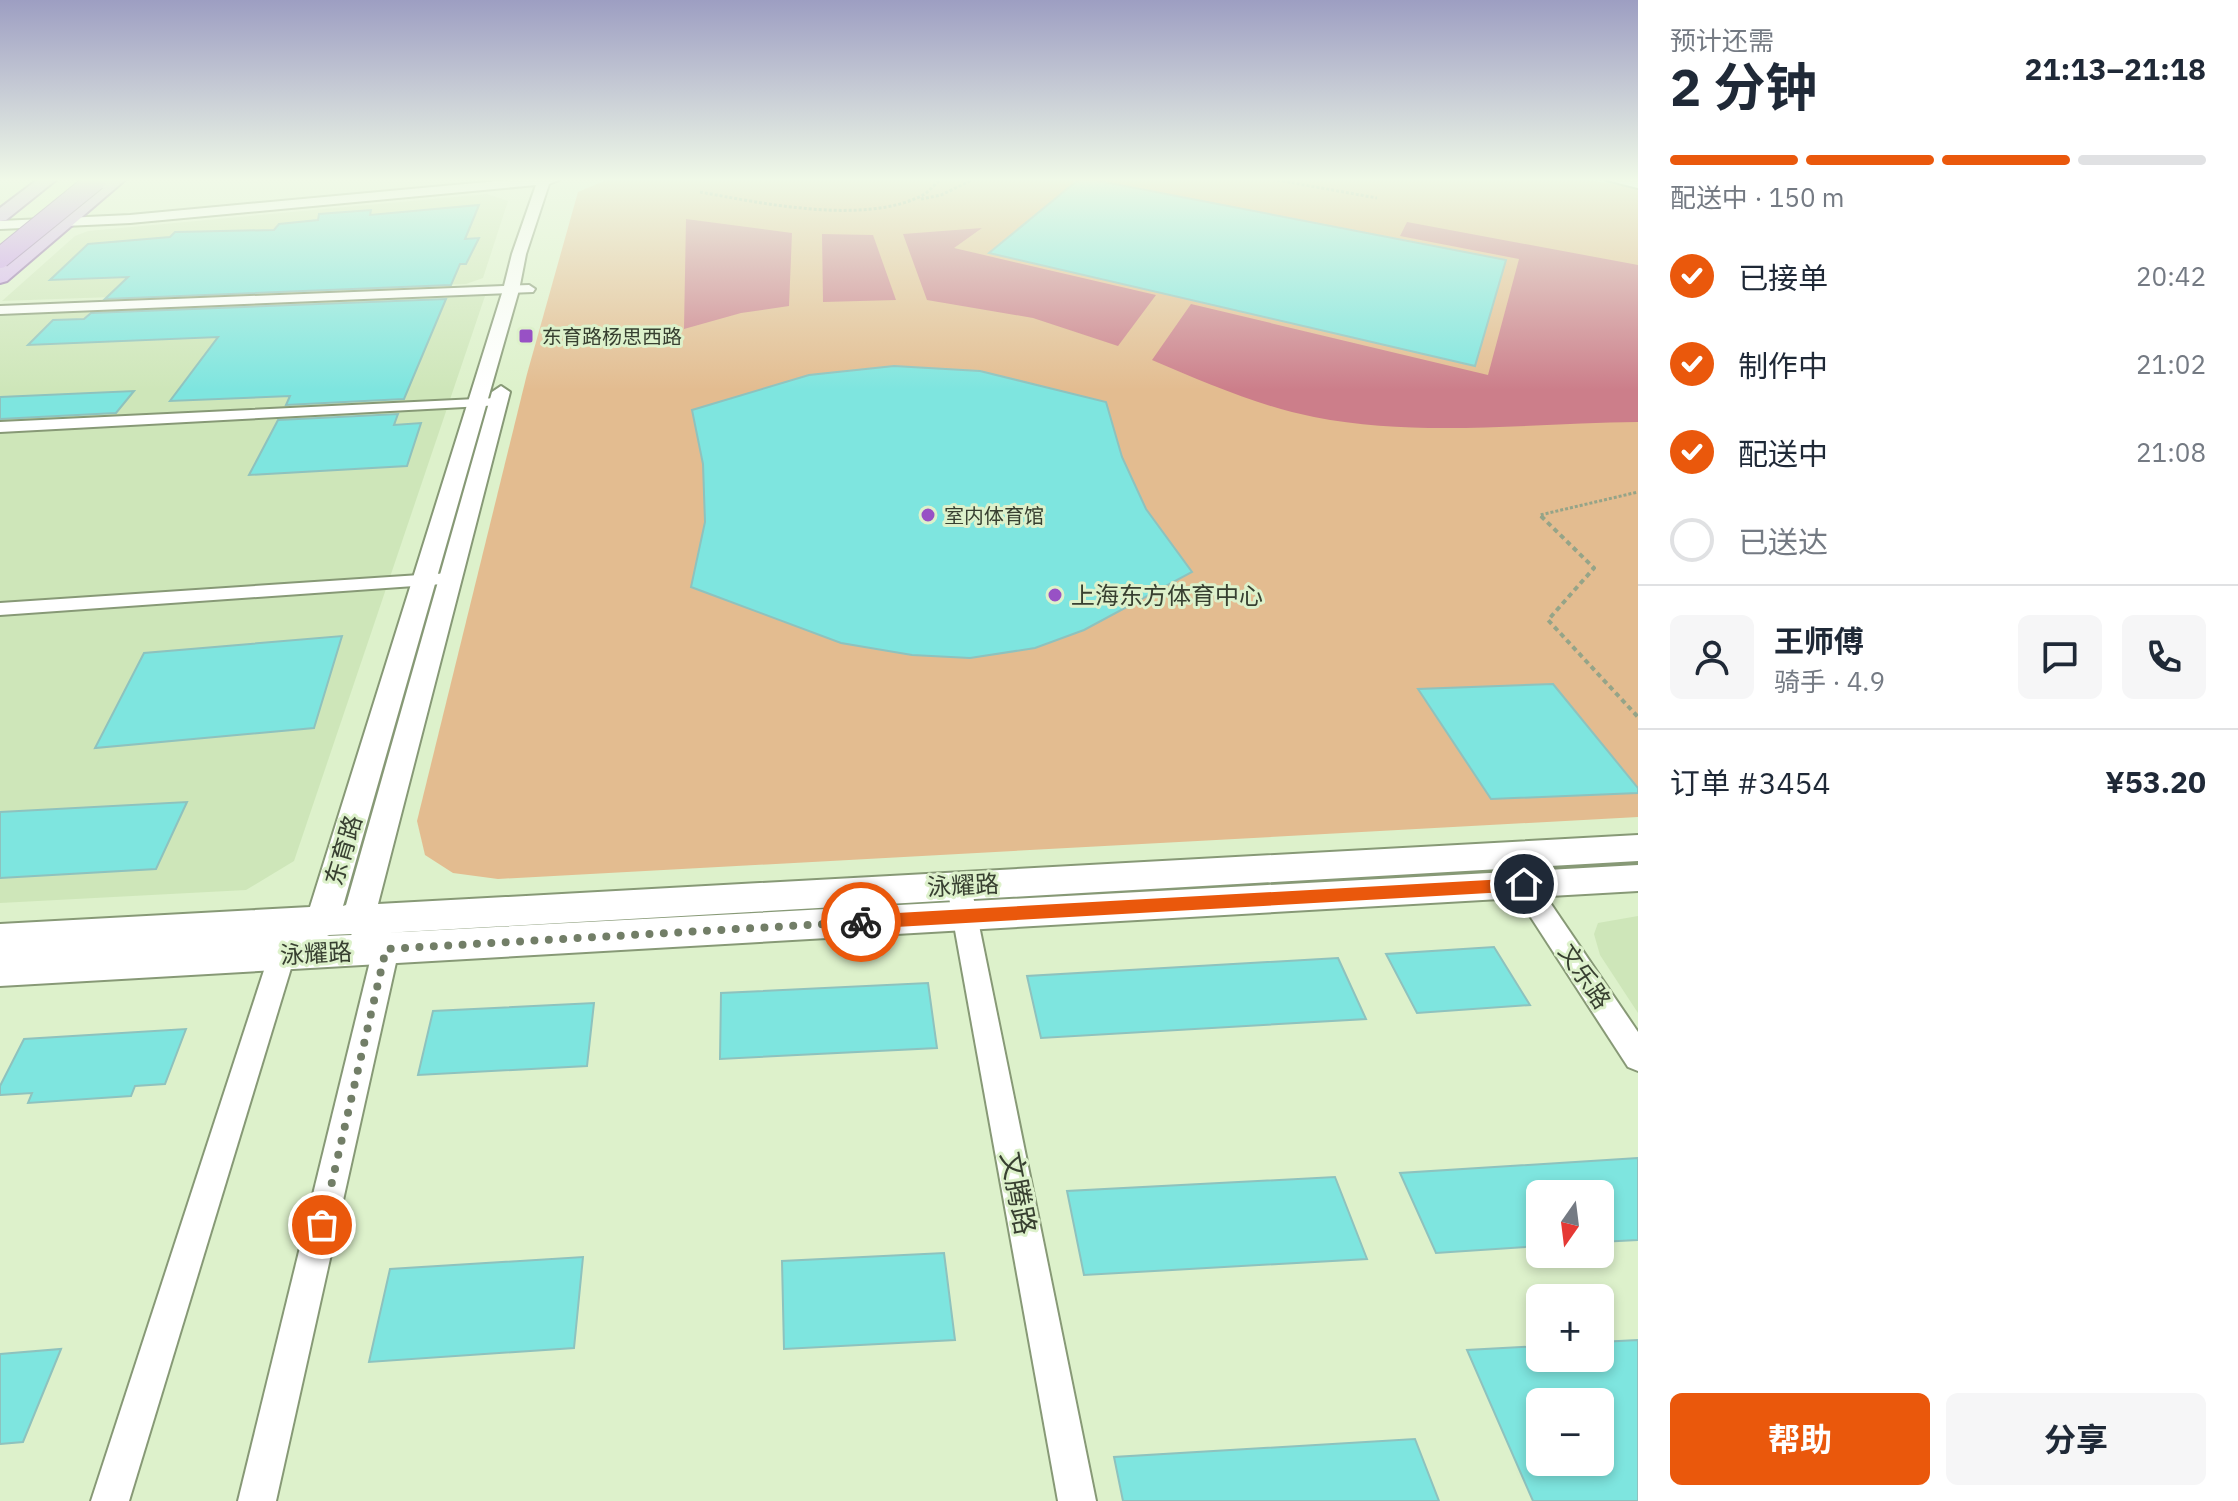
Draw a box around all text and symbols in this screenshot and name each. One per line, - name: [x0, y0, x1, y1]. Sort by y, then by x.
- text: 预计还需: [1670, 23, 1774, 57]
- text: 21:13–21:18: [2025, 49, 2206, 88]
- text: 2 分钟: [1670, 53, 1817, 120]
- text: 配送中 · 150 m: [1670, 180, 1844, 214]
- icon: check: [1670, 254, 1714, 298]
- text: 已接单: [1738, 258, 1828, 297]
- text: 20:42: [2136, 259, 2206, 293]
- place label: 东育路杨思西路: [542, 323, 682, 350]
- marker: 东育路杨思西路: [517, 327, 535, 345]
- icon: check: [1670, 342, 1714, 386]
- text: 制作中: [1738, 346, 1828, 385]
- text: 21:02: [2136, 347, 2206, 381]
- icon: check: [1670, 430, 1714, 474]
- text: 配送中: [1738, 434, 1828, 473]
- text: 21:08: [2136, 435, 2206, 469]
- place label: 室内体育馆: [944, 502, 1044, 529]
- marker: 室内体育馆: [919, 506, 937, 524]
- text: 已送达: [1738, 522, 1828, 561]
- place label: 上海东方体育中心: [1071, 579, 1263, 611]
- marker: 上海东方体育中心: [1046, 586, 1064, 604]
- button: person: [1670, 615, 1754, 699]
- button: chat: [2018, 615, 2102, 699]
- button: phone: [2122, 615, 2206, 699]
- text: 王师傅: [1774, 621, 1864, 660]
- text: 骑手 · 4.9: [1774, 664, 1885, 698]
- text: ¥53.20: [2105, 762, 2206, 801]
- text: 订单 #3454: [1670, 763, 1830, 802]
- street label: 东育路: [317, 811, 369, 889]
- pin: [1490, 850, 1558, 918]
- icon: home: [1502, 862, 1546, 906]
- street label: 泳耀路: [926, 867, 1000, 903]
- courier: [821, 882, 901, 962]
- icon: bike: [839, 900, 883, 944]
- street label: 泳耀路: [279, 935, 353, 971]
- street label: 文乐路: [1552, 937, 1618, 1015]
- street label: 文腾路: [993, 1148, 1045, 1238]
- north arrow: [1526, 1180, 1614, 1268]
- map controls: [1526, 1180, 1614, 1476]
- pin: [288, 1191, 356, 1259]
- icon: bag: [300, 1203, 344, 1247]
- button: +: [1526, 1284, 1614, 1372]
- button: −: [1526, 1388, 1614, 1476]
- button: 帮助: [1670, 1393, 1930, 1485]
- button: 分享: [1946, 1393, 2206, 1485]

